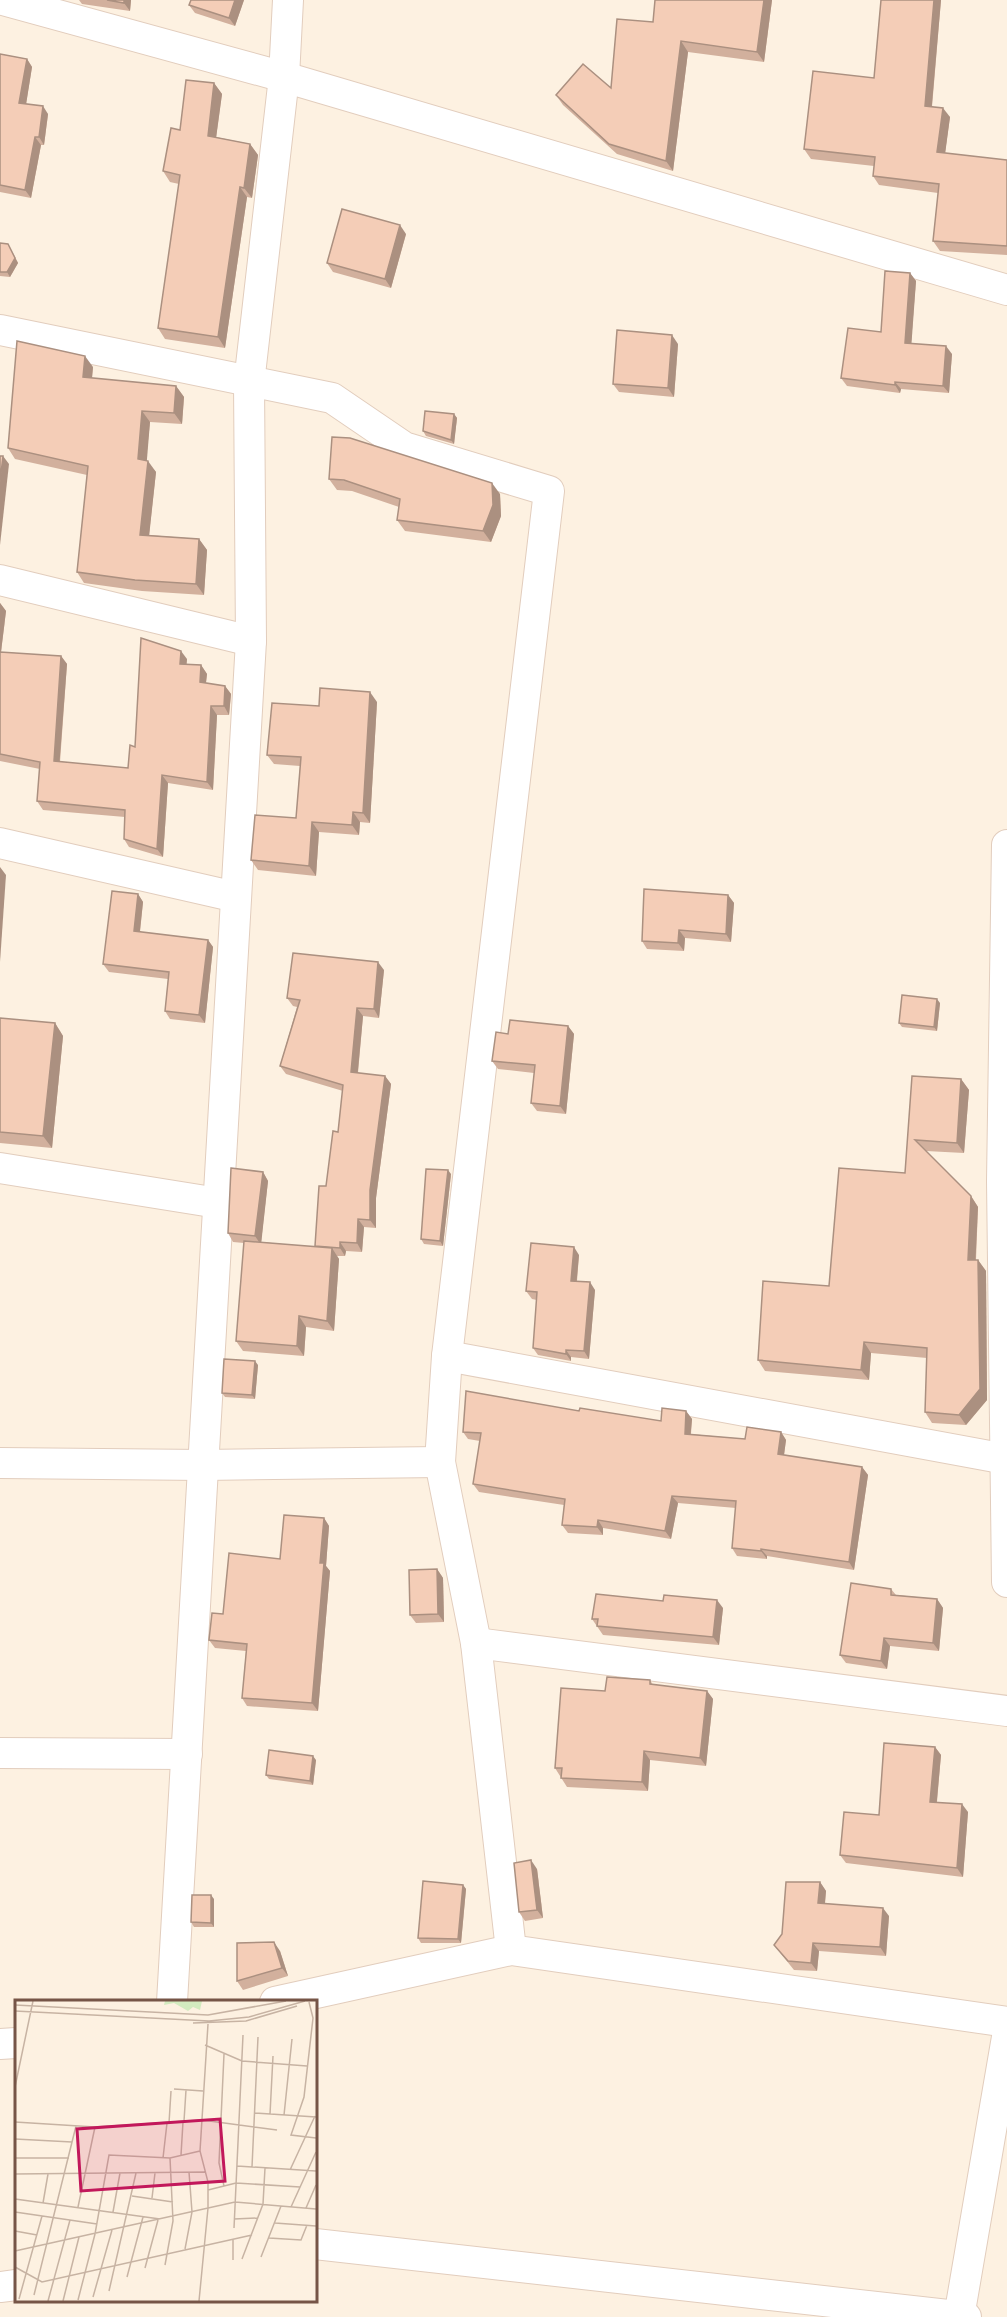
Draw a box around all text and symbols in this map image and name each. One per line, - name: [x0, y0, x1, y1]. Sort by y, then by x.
- inset map: [15, 2000, 316, 2302]

